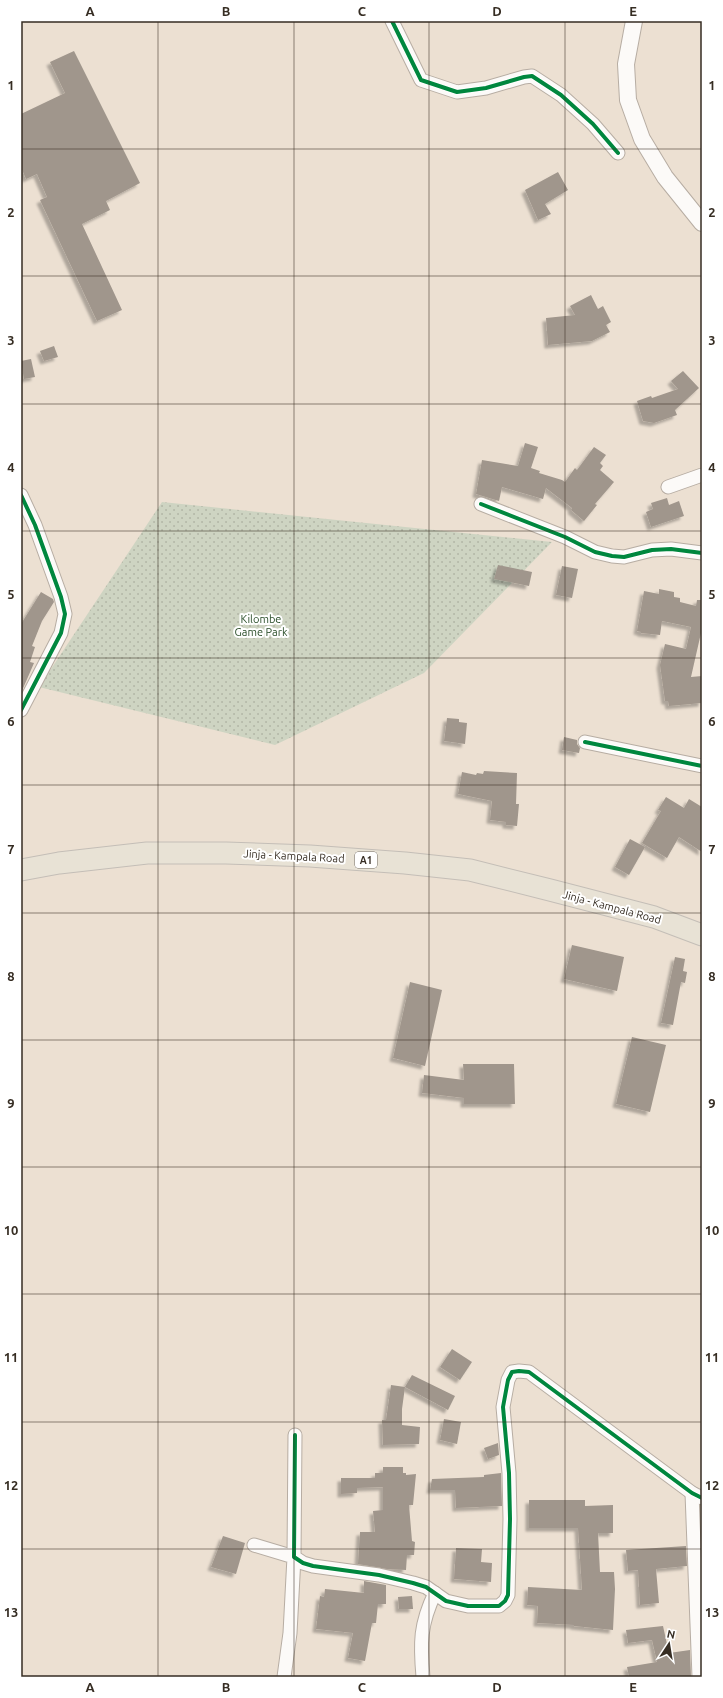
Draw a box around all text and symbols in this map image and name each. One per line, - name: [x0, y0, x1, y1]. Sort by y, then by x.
- text: A: [85, 4, 95, 18]
- text: B: [222, 4, 231, 18]
- text: C: [358, 4, 367, 18]
- text: D: [492, 4, 502, 18]
- text: E: [629, 4, 637, 18]
- text: 1: [7, 78, 15, 92]
- text: 1: [708, 78, 716, 92]
- text: 2: [7, 205, 15, 219]
- text: 2: [708, 205, 716, 219]
- text: 3: [7, 333, 15, 347]
- text: 3: [708, 333, 716, 347]
- text: 4: [7, 460, 15, 474]
- text: 4: [708, 460, 716, 474]
- text: 5: [7, 587, 15, 601]
- text: 5: [708, 587, 716, 601]
- park label: Kilombe Game Park: [235, 613, 288, 638]
- text: 6: [7, 714, 15, 728]
- text: 6: [708, 714, 716, 728]
- text: 7: [7, 842, 15, 856]
- text: 7: [708, 842, 716, 856]
- street label: Jinja - Kampala Road: [243, 847, 345, 865]
- road number: A1: [355, 852, 377, 868]
- street label: Jinja - Kampala Road: [562, 888, 662, 926]
- text: 8: [7, 969, 15, 983]
- text: 8: [708, 969, 716, 983]
- text: 9: [7, 1096, 15, 1110]
- text: 9: [708, 1096, 716, 1110]
- text: 10: [4, 1223, 18, 1237]
- text: 10: [705, 1223, 719, 1237]
- text: 11: [4, 1350, 18, 1364]
- text: 11: [705, 1350, 719, 1364]
- text: 12: [4, 1478, 18, 1492]
- text: 12: [705, 1478, 719, 1492]
- text: 13: [4, 1605, 18, 1619]
- text: 13: [705, 1605, 719, 1619]
- north arrow: [649, 1624, 689, 1664]
- text: N: [666, 1627, 676, 1641]
- text: A: [85, 1680, 95, 1694]
- text: B: [222, 1680, 231, 1694]
- text: C: [358, 1680, 367, 1694]
- text: D: [492, 1680, 502, 1694]
- text: E: [629, 1680, 637, 1694]

